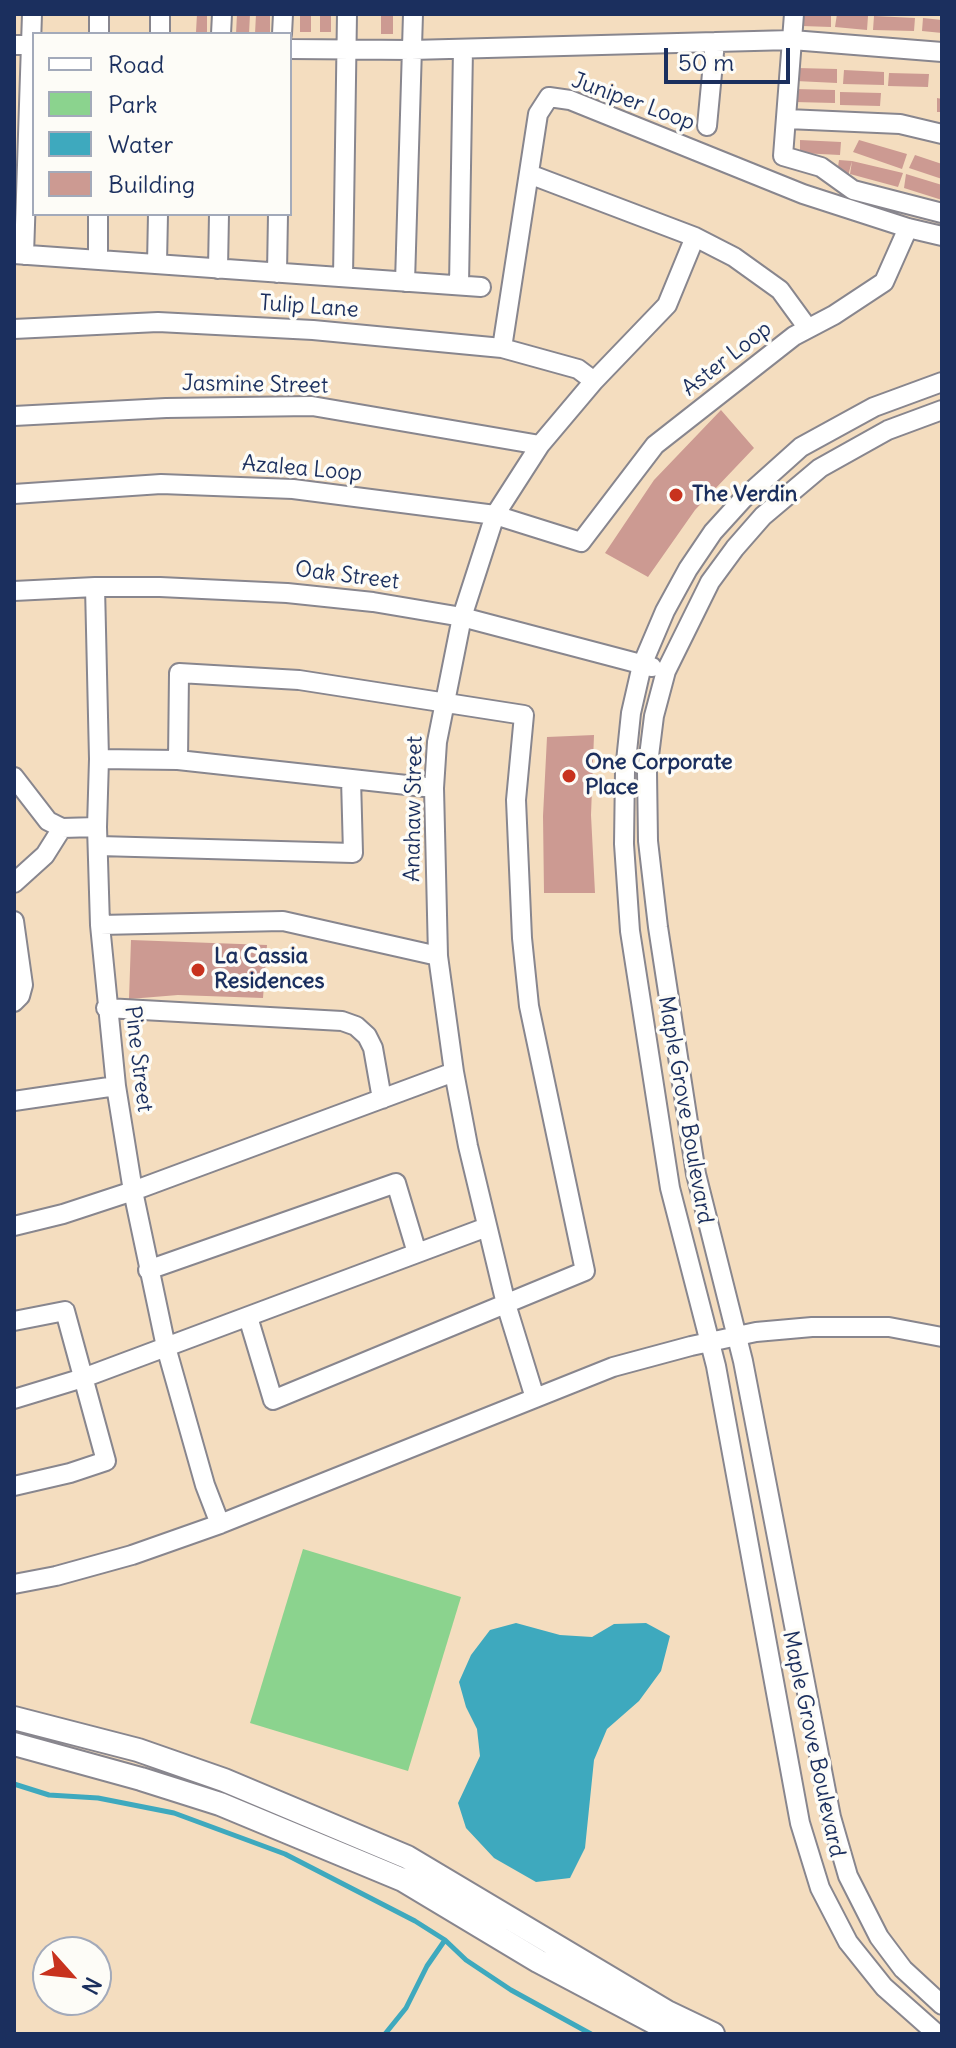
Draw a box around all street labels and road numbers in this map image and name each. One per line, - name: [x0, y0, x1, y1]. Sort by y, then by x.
- street label: Juniper Loop: [568, 67, 698, 137]
- street label: Tulip Lane: [258, 290, 360, 324]
- street label: Aster Loop: [677, 316, 777, 402]
- street label: Jasmine Street: [182, 371, 328, 399]
- street label: Azalea Loop: [241, 451, 363, 487]
- street label: Oak Street: [293, 557, 401, 595]
- street label: Anahaw Street: [400, 736, 428, 882]
- street label: Maple Grove Boulevard: [652, 994, 718, 1226]
- street label: Pine Street: [118, 1004, 158, 1114]
- street label: Maple Grove Boulevard: [776, 1628, 850, 1860]

